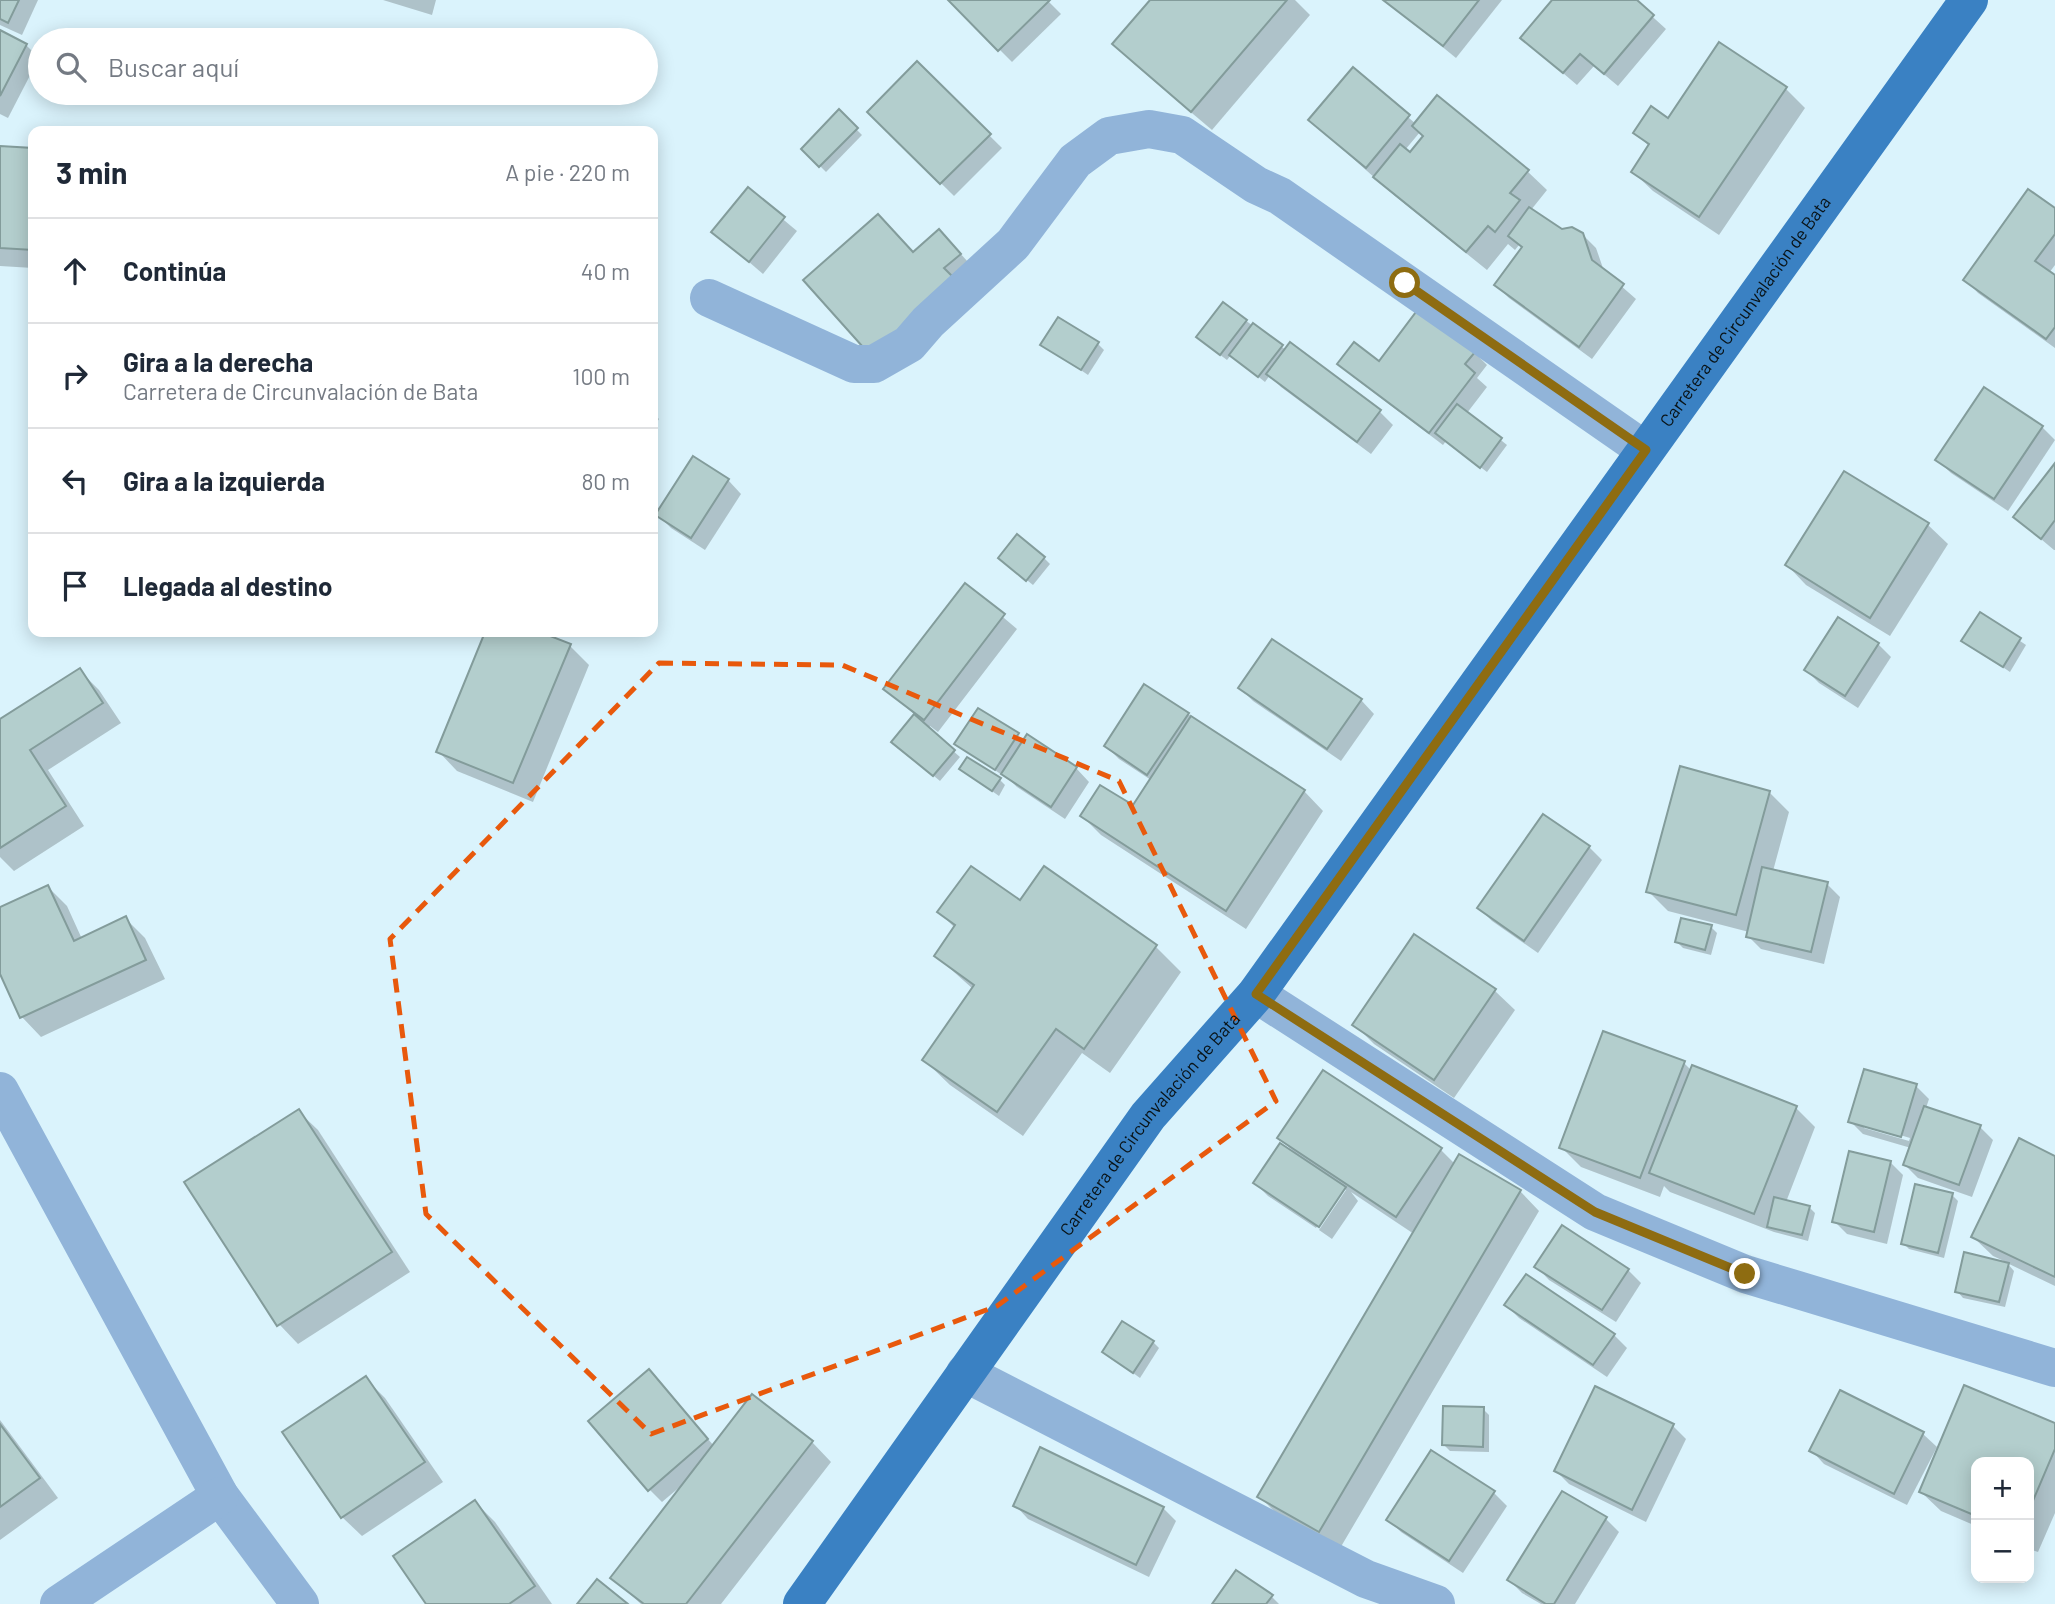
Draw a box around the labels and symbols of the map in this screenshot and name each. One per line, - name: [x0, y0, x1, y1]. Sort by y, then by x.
- street label: Carretera de Circunvalación de Bata: [1655, 191, 1835, 430]
- route start: [1389, 267, 1420, 298]
- street label: Carretera de Circunvalación de Bata: [1055, 1008, 1244, 1240]
- route end: [1729, 1258, 1760, 1289]

